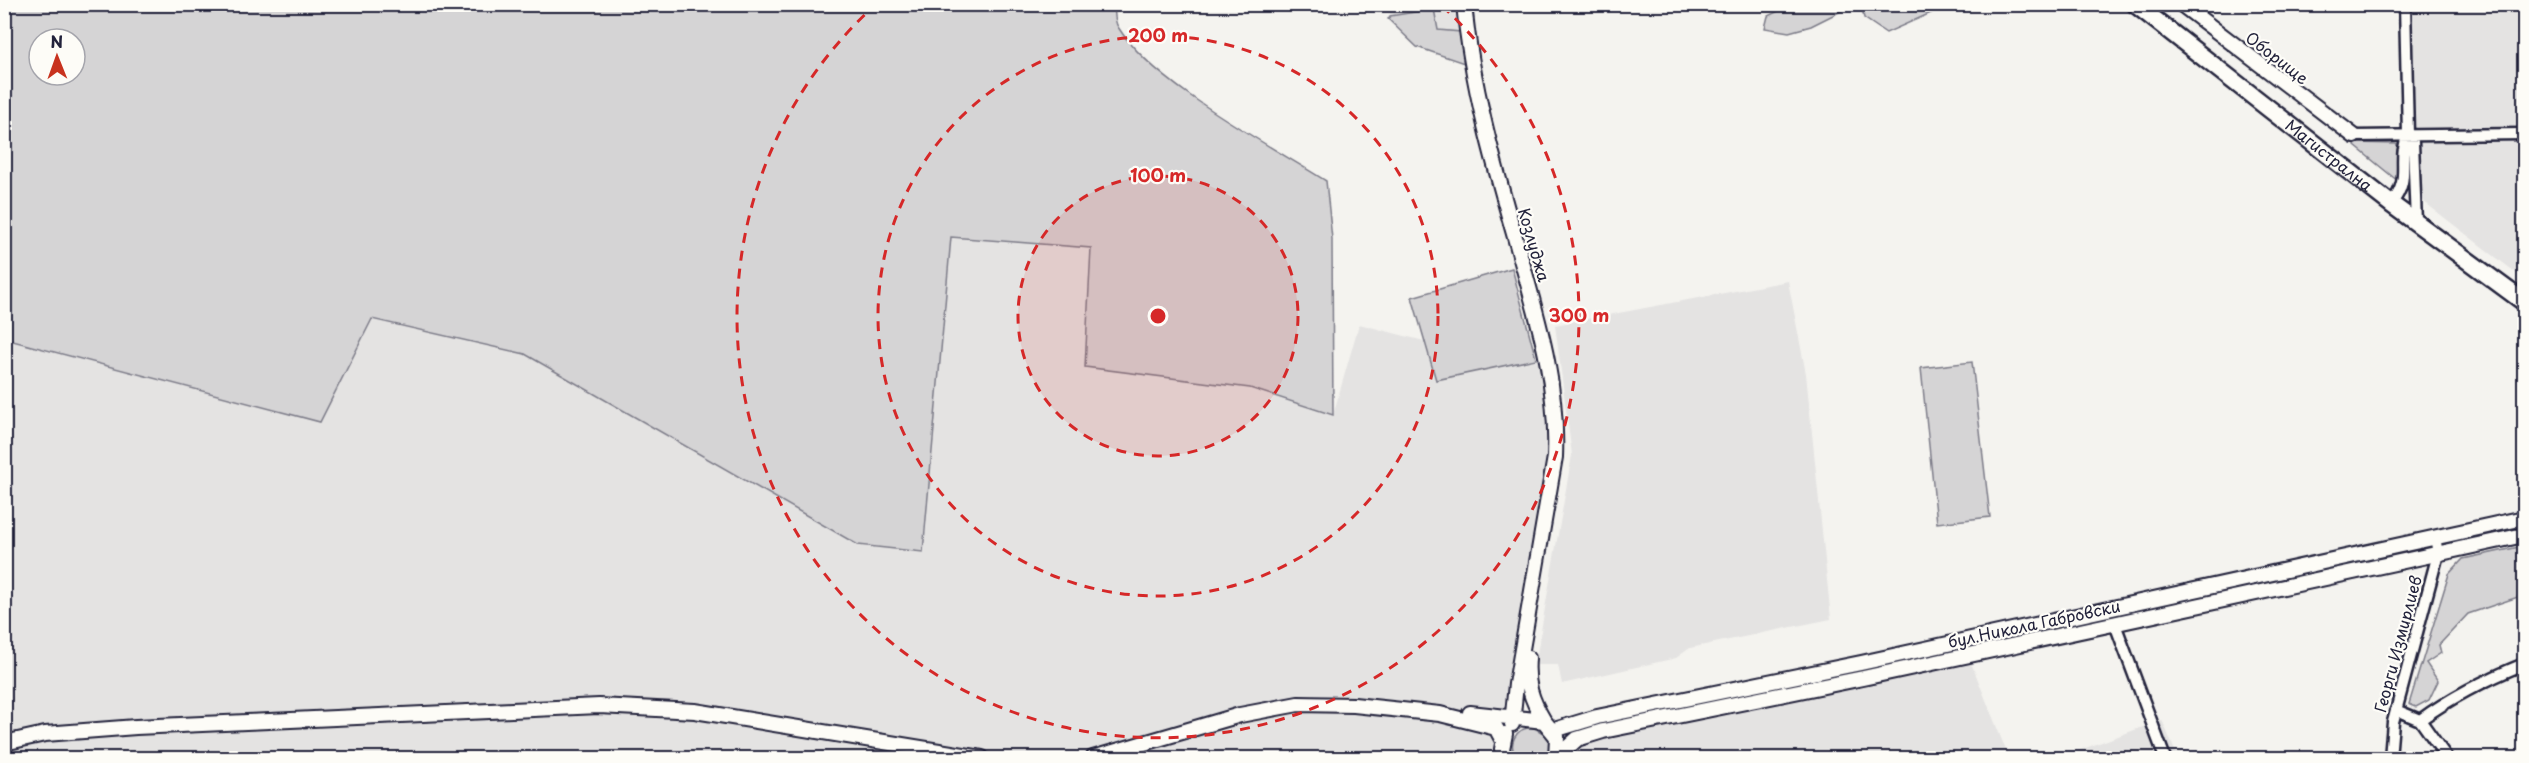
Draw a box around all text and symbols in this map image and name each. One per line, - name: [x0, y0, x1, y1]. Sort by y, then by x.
- text: 200 m: [1128, 21, 1188, 48]
- street label: Оборище: [2241, 25, 2314, 89]
- north arrow: [27, 27, 87, 87]
- text: N: [50, 29, 63, 53]
- street label: Магистрална: [2281, 113, 2378, 197]
- text: 100 m: [1130, 161, 1186, 188]
- street label: Козлуджа: [1513, 205, 1557, 285]
- text: 300 m: [1549, 301, 1609, 328]
- centre of rings: [1148, 306, 1168, 326]
- street label: Георги Измирлиев: [2367, 573, 2427, 715]
- street label: бул.Никола Габровски: [1945, 593, 2122, 653]

